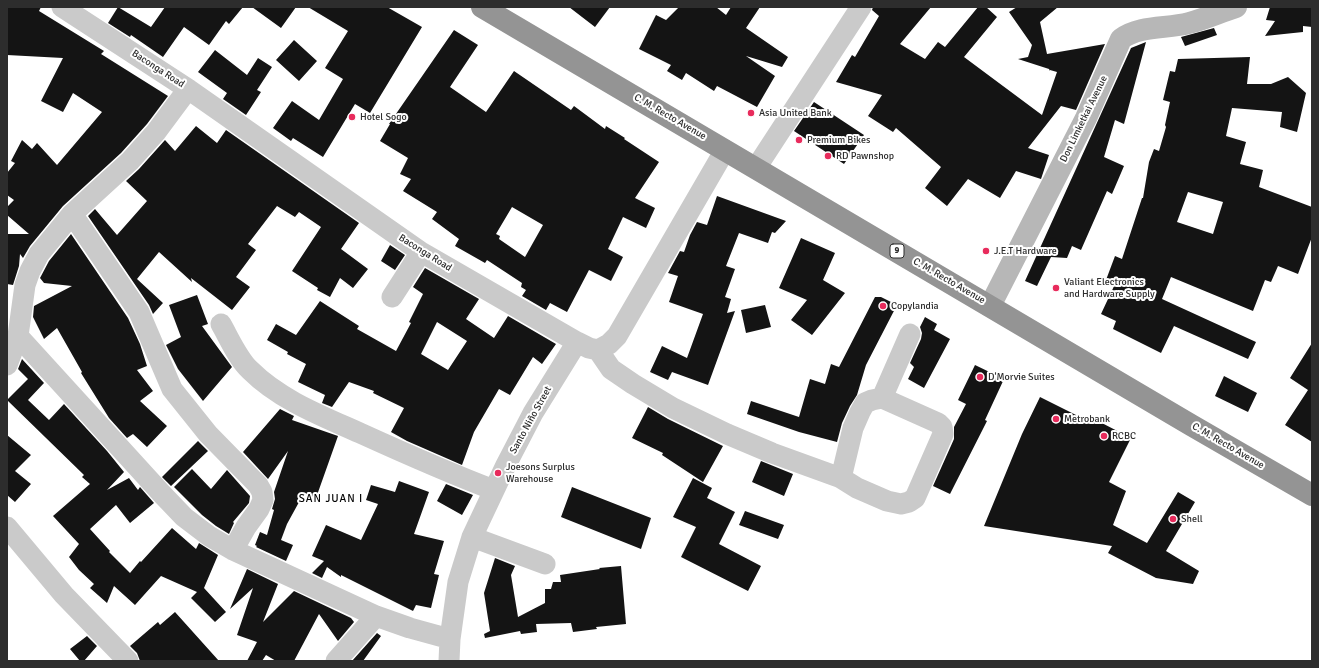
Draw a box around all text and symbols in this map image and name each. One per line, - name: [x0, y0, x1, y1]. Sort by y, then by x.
- street label: Baconga Road: [129, 48, 187, 90]
- street label: Don Limketkai Avenue: [1058, 74, 1110, 164]
- street label: C. M. Recto Avenue: [632, 91, 708, 143]
- place label: Asia United Bank: [759, 107, 832, 119]
- marker: Asia United Bank: [746, 108, 756, 118]
- place label: Hotel Sogo: [360, 111, 407, 123]
- marker: Hotel Sogo: [347, 112, 357, 122]
- place label: Premium Bikes: [807, 134, 870, 146]
- marker: Premium Bikes: [794, 135, 804, 145]
- place label: RD Pawnshop: [836, 150, 894, 162]
- marker: RD Pawnshop: [823, 151, 833, 161]
- street label: Baconga Road: [396, 232, 454, 274]
- road number: 9: [890, 244, 904, 258]
- place label: J.E.T Hardware: [994, 245, 1057, 257]
- marker: J.E.T Hardware: [981, 246, 991, 256]
- street label: C. M. Recto Avenue: [911, 255, 987, 307]
- place label: Valiant Electronics and Hardware Supply: [1064, 276, 1155, 300]
- marker: Valiant Electronics and Hardware Supply: [1051, 283, 1061, 293]
- place label: Copylandia: [891, 300, 939, 312]
- marker: Copylandia: [878, 301, 888, 311]
- place label: D'Morvie Suites: [988, 371, 1055, 383]
- marker: D'Morvie Suites: [975, 372, 985, 382]
- street label: Santo Niño Street: [507, 384, 555, 456]
- place label: Metrobank: [1064, 413, 1110, 425]
- marker: Metrobank: [1051, 414, 1061, 424]
- street label: C. M. Recto Avenue: [1190, 420, 1266, 472]
- place label: RCBC: [1112, 430, 1136, 442]
- marker: RCBC: [1099, 431, 1109, 441]
- place label: Joesons Surplus Warehouse: [506, 461, 575, 484]
- marker: Joesons Surplus Warehouse: [493, 468, 503, 478]
- district label: SAN JUAN I: [299, 492, 363, 506]
- place label: Shell: [1181, 513, 1203, 525]
- marker: Shell: [1168, 514, 1178, 524]

